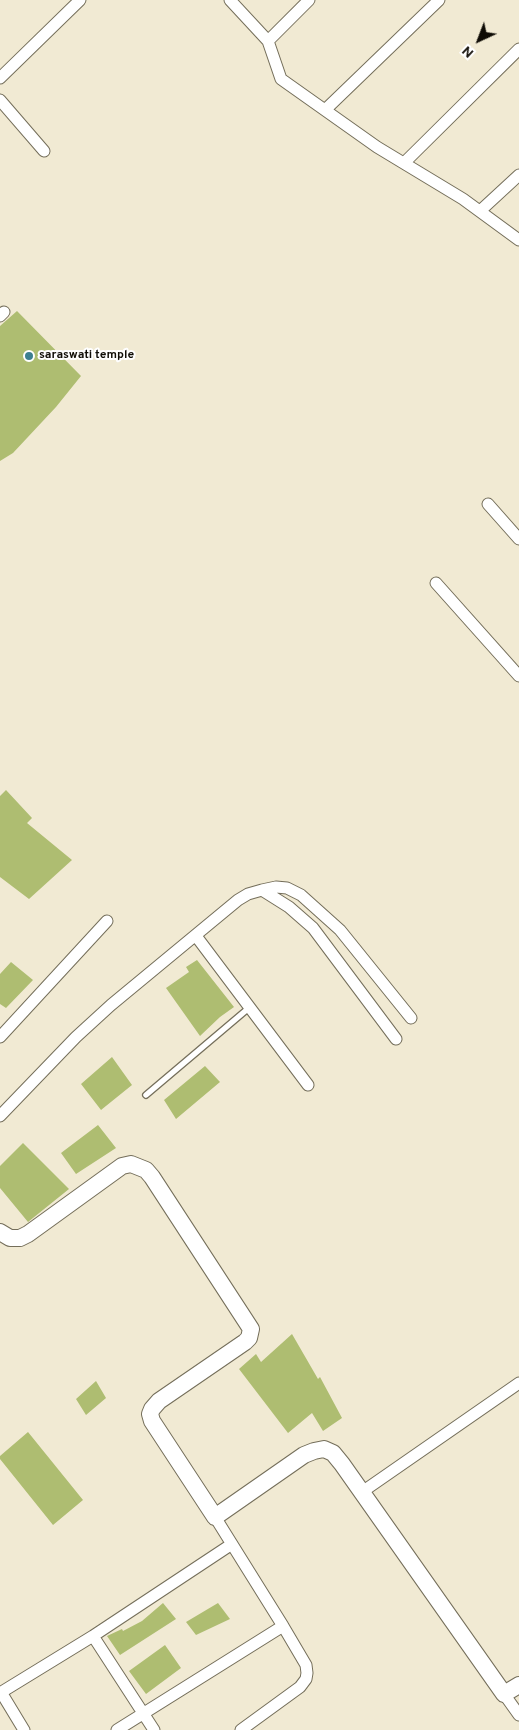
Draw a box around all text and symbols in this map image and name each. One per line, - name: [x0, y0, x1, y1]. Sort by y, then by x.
- north arrow: [454, 15, 504, 65]
- text: N: [459, 42, 478, 61]
- place label: saraswati temple: [39, 349, 134, 363]
- marker: saraswati temple: [23, 350, 35, 362]

